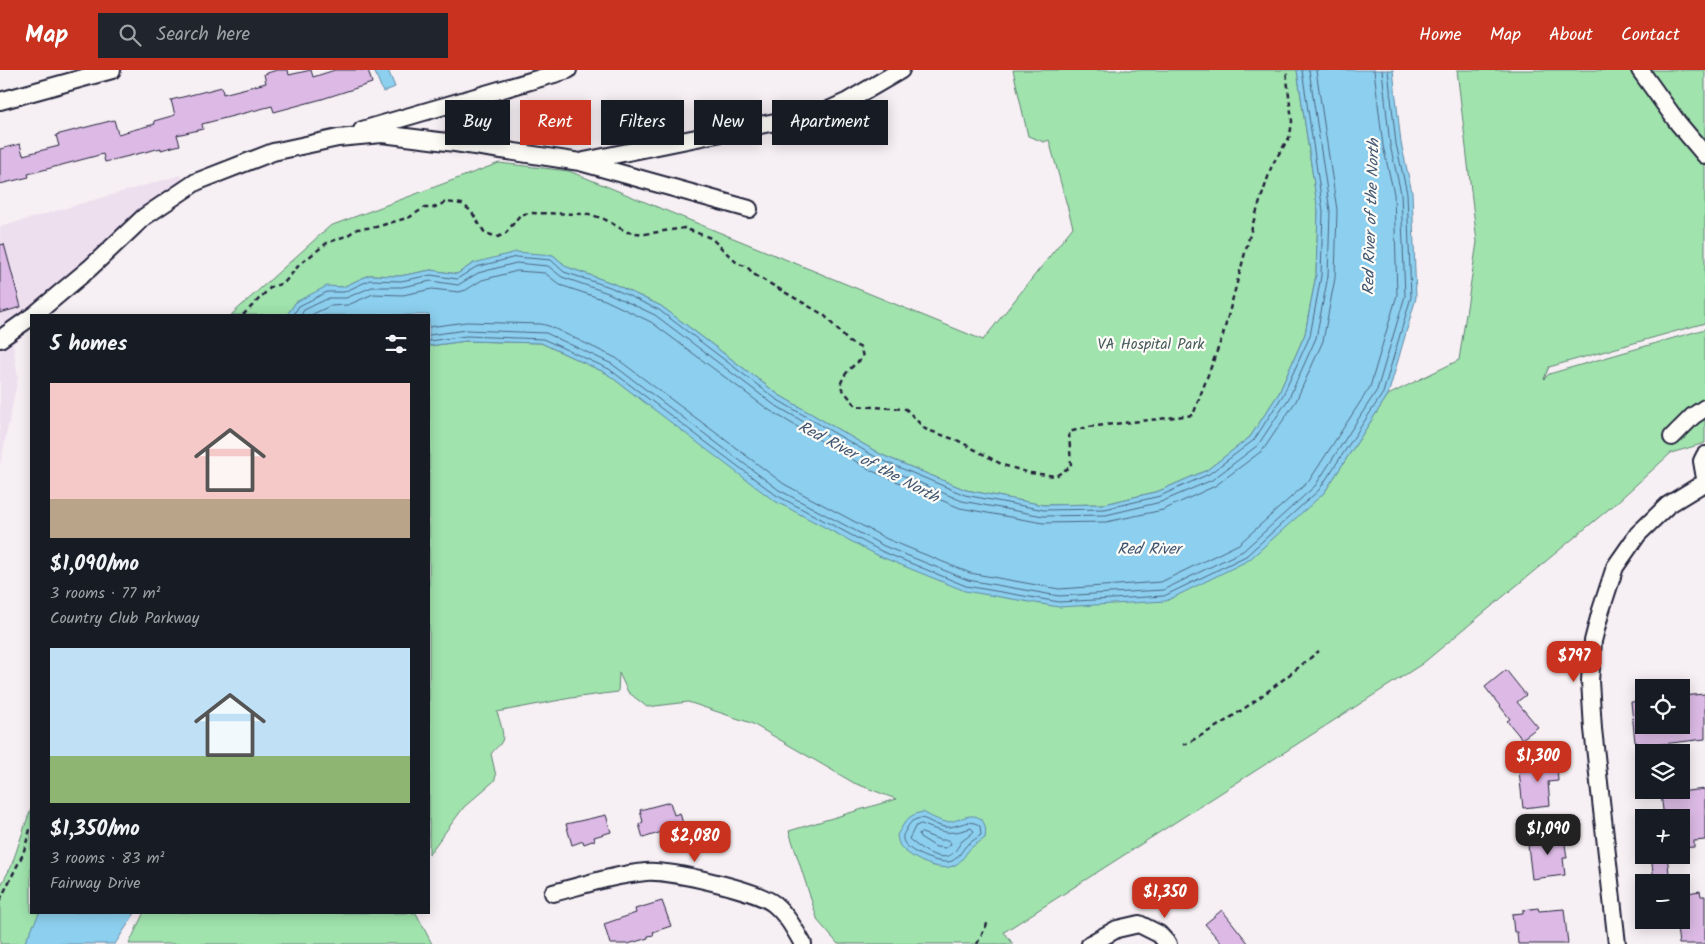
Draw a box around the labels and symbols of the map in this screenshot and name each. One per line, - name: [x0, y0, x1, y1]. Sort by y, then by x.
- water label: Red River of the North: [1356, 137, 1387, 295]
- park label: VA Hospital Park: [1098, 333, 1205, 357]
- water label: Red River of the North: [794, 415, 944, 511]
- water label: Red River: [1117, 537, 1184, 562]
- pin: $797: [1544, 640, 1604, 683]
- pin: $1,300: [1497, 740, 1579, 783]
- pin: $1,090: [1507, 814, 1589, 856]
- pin: $2,080: [654, 820, 736, 863]
- pin: $1,350: [1124, 876, 1206, 919]

